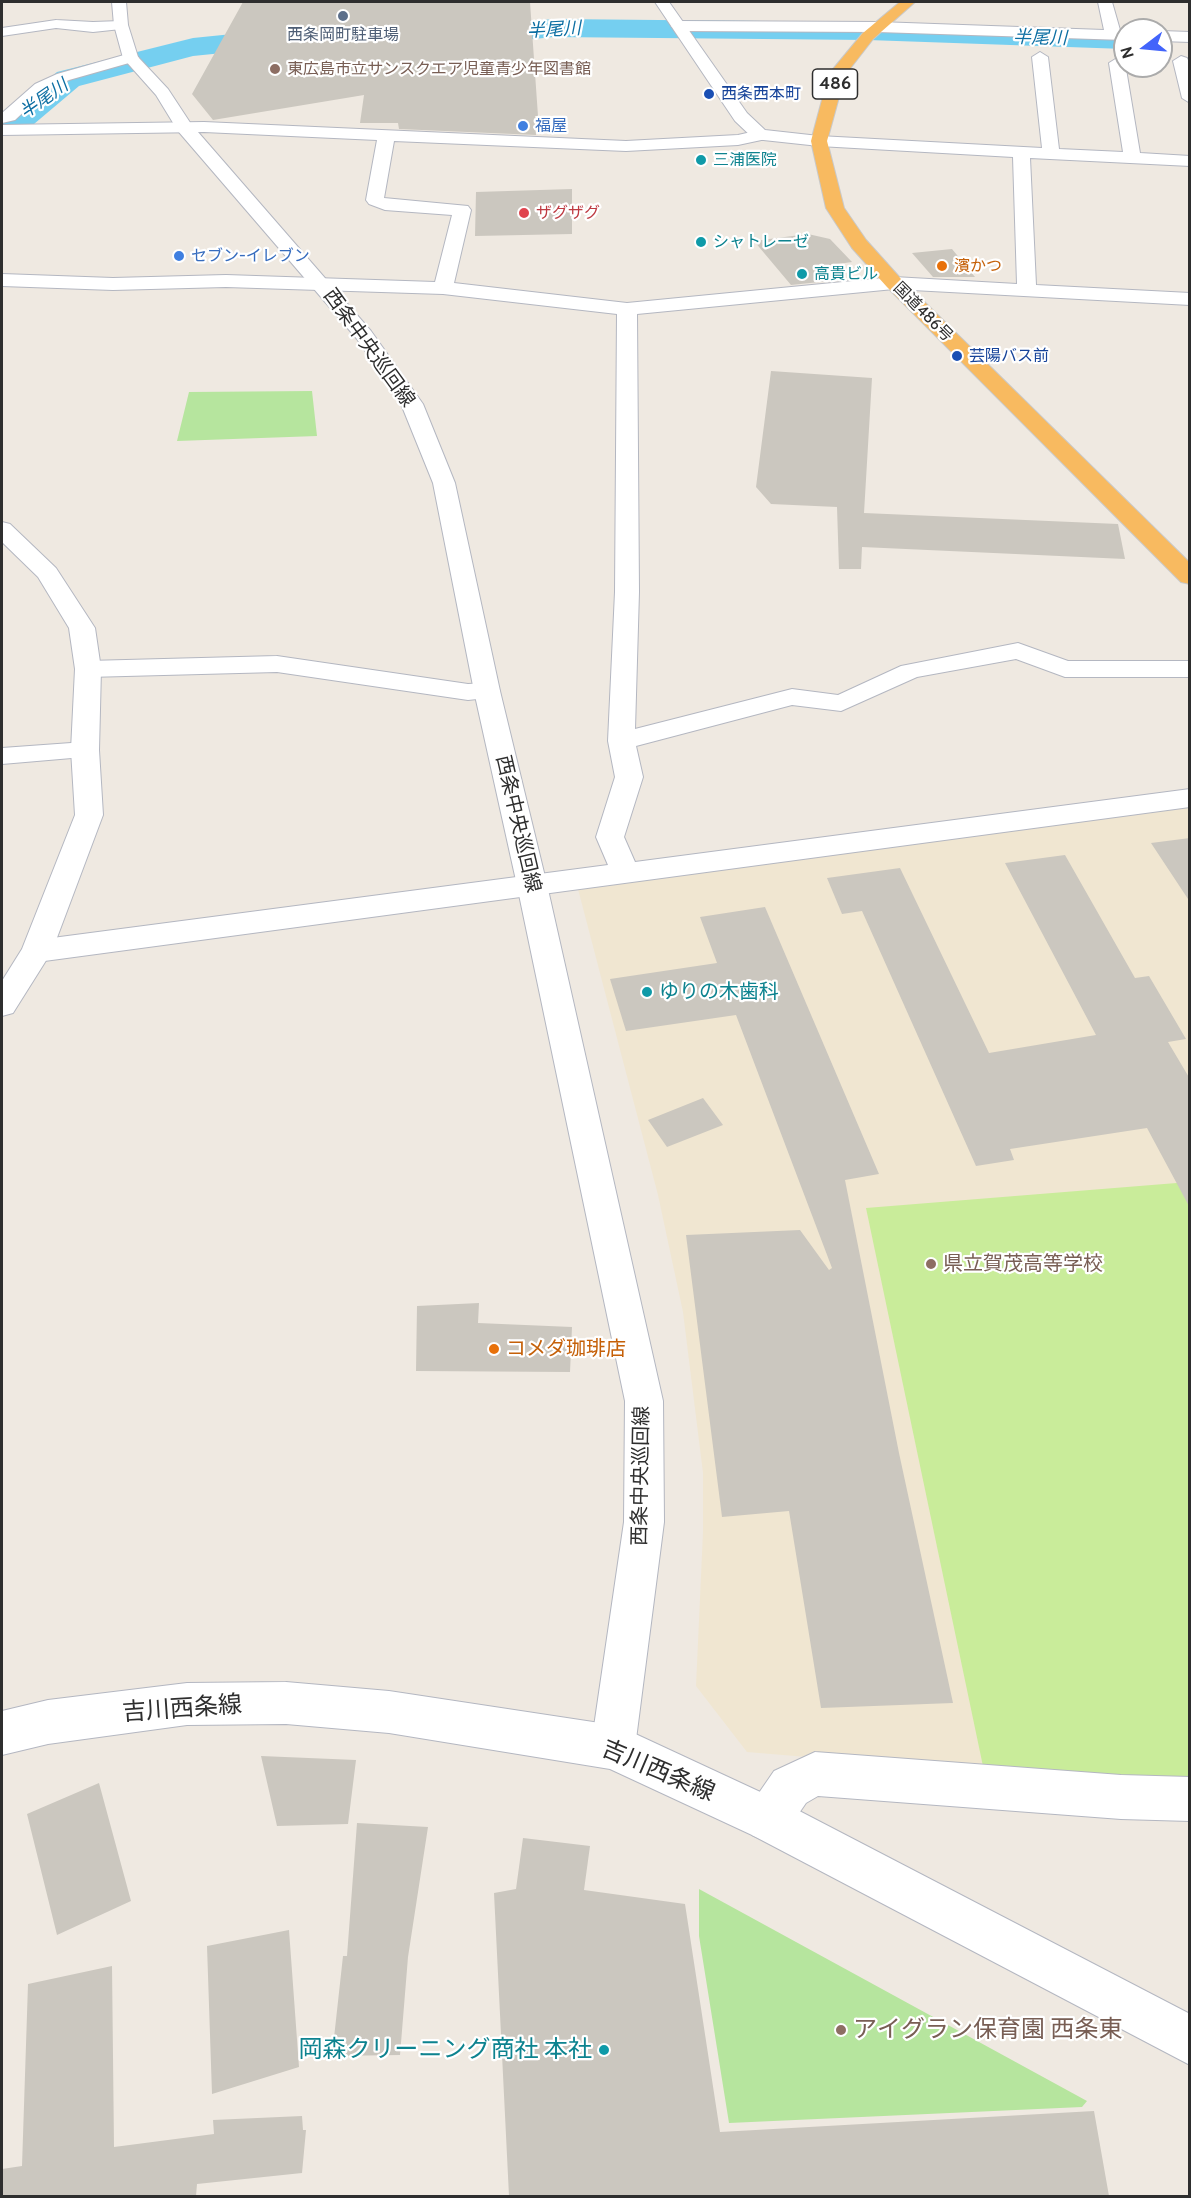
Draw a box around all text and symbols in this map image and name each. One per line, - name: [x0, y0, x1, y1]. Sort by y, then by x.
- marker: 西条岡町駐車場: [336, 9, 350, 23]
- water label: 半尾川: [526, 18, 582, 42]
- north arrow: [1113, 18, 1173, 78]
- place label: 西条岡町駐車場: [287, 25, 399, 45]
- water label: 半尾川: [1013, 27, 1067, 49]
- text: N: [1116, 44, 1138, 61]
- place label: 東広島市立サンスクエア児童青少年図書館: [287, 59, 591, 79]
- marker: 東広島市立サンスクエア児童青少年図書館: [268, 62, 282, 76]
- road number: 486: [812, 69, 858, 99]
- water label: 半尾川: [16, 75, 72, 123]
- place label: 西条西本町: [721, 84, 801, 104]
- marker: 西条西本町: [702, 87, 716, 101]
- place label: 福屋: [535, 116, 567, 136]
- marker: 福屋: [516, 119, 530, 133]
- place label: 三浦医院: [713, 150, 777, 170]
- marker: 三浦医院: [694, 153, 708, 167]
- place label: ザグザグ: [536, 203, 600, 223]
- marker: ザグザグ: [517, 206, 531, 220]
- place label: シャトレーゼ: [713, 232, 809, 252]
- marker: シャトレーゼ: [694, 235, 708, 249]
- place label: セブン-イレブン: [191, 246, 310, 266]
- marker: セブン-イレブン: [172, 249, 186, 263]
- place label: 濱かつ: [954, 256, 1002, 276]
- marker: 濱かつ: [935, 259, 949, 273]
- place label: 高貴ビル: [814, 264, 878, 284]
- marker: 高貴ビル: [795, 267, 809, 281]
- street label: 国道486号: [889, 278, 957, 346]
- street label: 西条中央巡回線: [318, 284, 420, 412]
- place label: 芸陽バス前: [969, 346, 1049, 366]
- marker: 芸陽バス前: [950, 349, 964, 363]
- street label: 西条中央巡回線: [491, 753, 545, 895]
- place label: ゆりの木歯科: [659, 980, 779, 1004]
- marker: ゆりの木歯科: [640, 985, 654, 999]
- place label: 県立賀茂高等学校: [943, 1252, 1103, 1276]
- marker: 県立賀茂高等学校: [924, 1257, 938, 1271]
- place label: コメダ珈琲店: [506, 1337, 626, 1361]
- marker: コメダ珈琲店: [487, 1342, 501, 1356]
- street label: 西条中央巡回線: [628, 1406, 654, 1546]
- street label: 吉川西条線: [121, 1690, 243, 1728]
- street label: 吉川西条線: [597, 1734, 719, 1808]
- place label: アイグラン保育園 西条東: [853, 2016, 1122, 2044]
- marker: アイグラン保育園 西条東: [834, 2023, 848, 2037]
- place label: 岡森クリーニング商社 本社: [299, 2036, 592, 2064]
- marker: 岡森クリーニング商社 本社: [597, 2043, 611, 2057]

